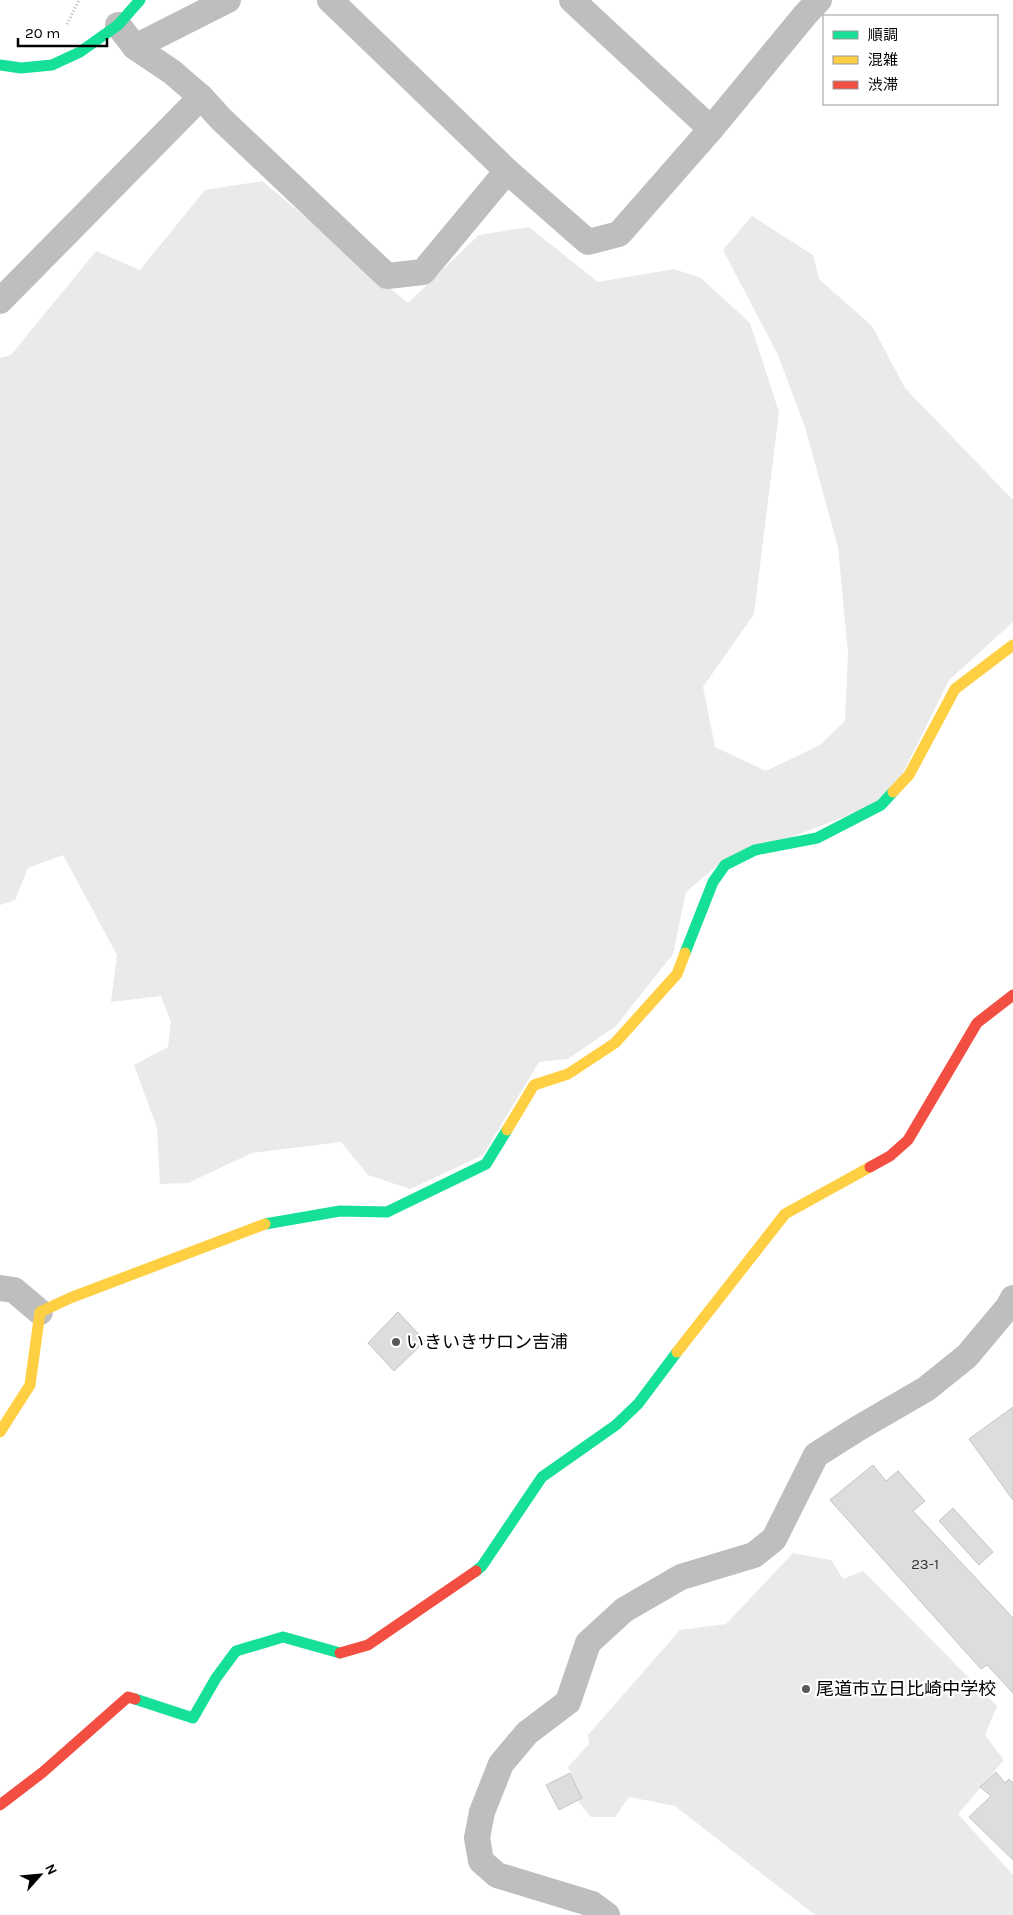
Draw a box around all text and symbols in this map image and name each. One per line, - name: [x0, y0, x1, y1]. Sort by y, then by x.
- scale bar: [18, 15, 106, 47]
- legend: [823, 15, 998, 105]
- text: 20 m: [25, 24, 60, 42]
- text: 順調: [868, 26, 898, 44]
- text: 混雑: [868, 51, 898, 69]
- text: 渋滞: [868, 76, 898, 94]
- place label: いきいきサロン吉浦: [406, 1331, 568, 1353]
- marker: いきいきサロン吉浦: [390, 1336, 402, 1348]
- house number: 23-1: [911, 1555, 939, 1573]
- place label: 尾道市立日比崎中学校: [816, 1678, 996, 1700]
- marker: 尾道市立日比崎中学校: [800, 1683, 812, 1695]
- north arrow: [15, 1850, 65, 1900]
- text: N: [41, 1861, 61, 1878]

